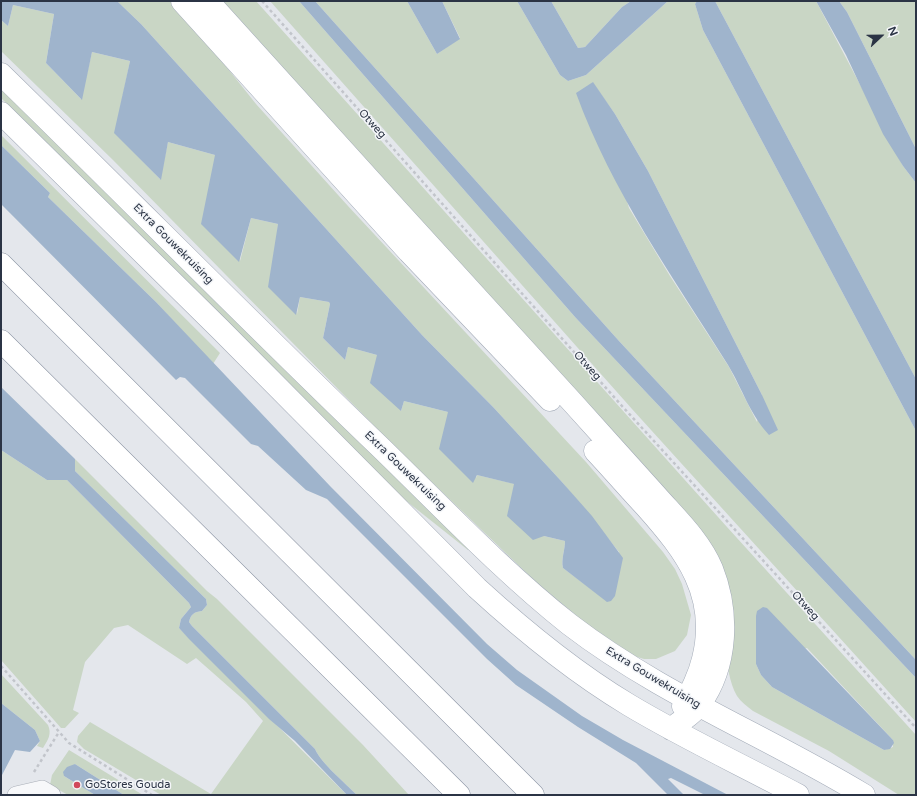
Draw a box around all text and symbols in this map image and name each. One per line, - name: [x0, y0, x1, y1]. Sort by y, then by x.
- north arrow: [861, 16, 901, 56]
- text: N: [885, 25, 900, 38]
- street label: Otweg: [355, 107, 389, 141]
- street label: Extra Gouwekruising: [130, 201, 216, 287]
- street label: Otweg: [570, 349, 604, 383]
- street label: Extra Gouwekruising: [361, 429, 449, 513]
- street label: Otweg: [788, 589, 822, 623]
- street label: Extra Gouwekruising: [603, 644, 703, 712]
- place label: GoStores Gouda: [85, 778, 170, 792]
- marker: GoStores Gouda: [72, 780, 82, 790]

